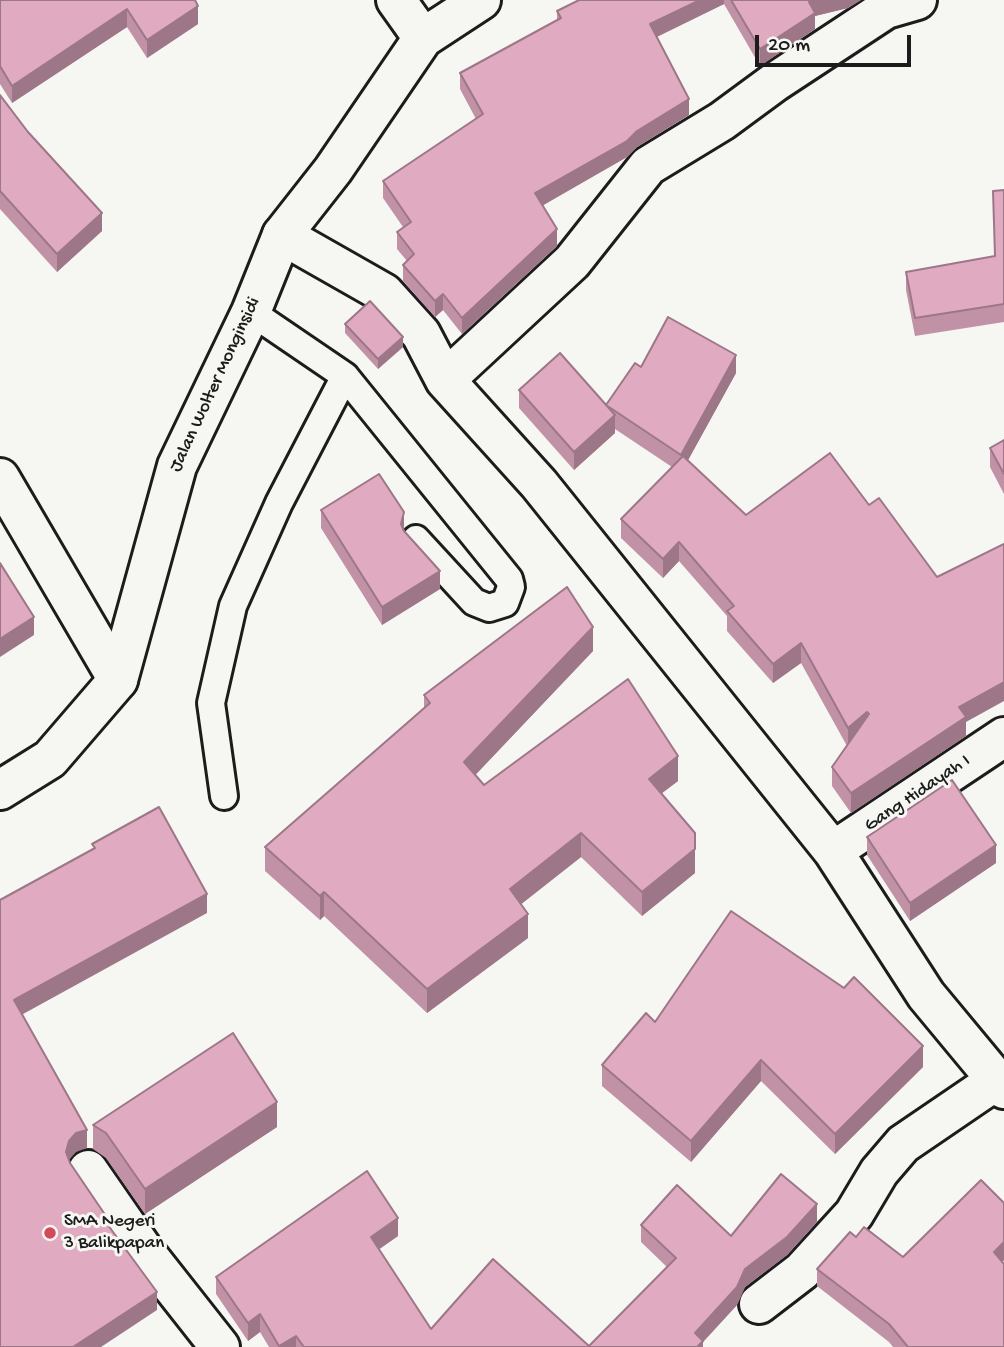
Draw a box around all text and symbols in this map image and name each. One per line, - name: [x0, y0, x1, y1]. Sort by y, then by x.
- scale bar: [759, 21, 915, 65]
- text: 20 m: [768, 34, 810, 59]
- street label: Jalan Wolter Monginsidi: [165, 294, 267, 476]
- street label: Gang Hidayah I: [861, 750, 975, 838]
- place label: SMA Negeri 3 Balikpapan: [64, 1211, 164, 1255]
- marker: SMA Negeri 3 Balikpapan: [42, 1225, 58, 1241]

